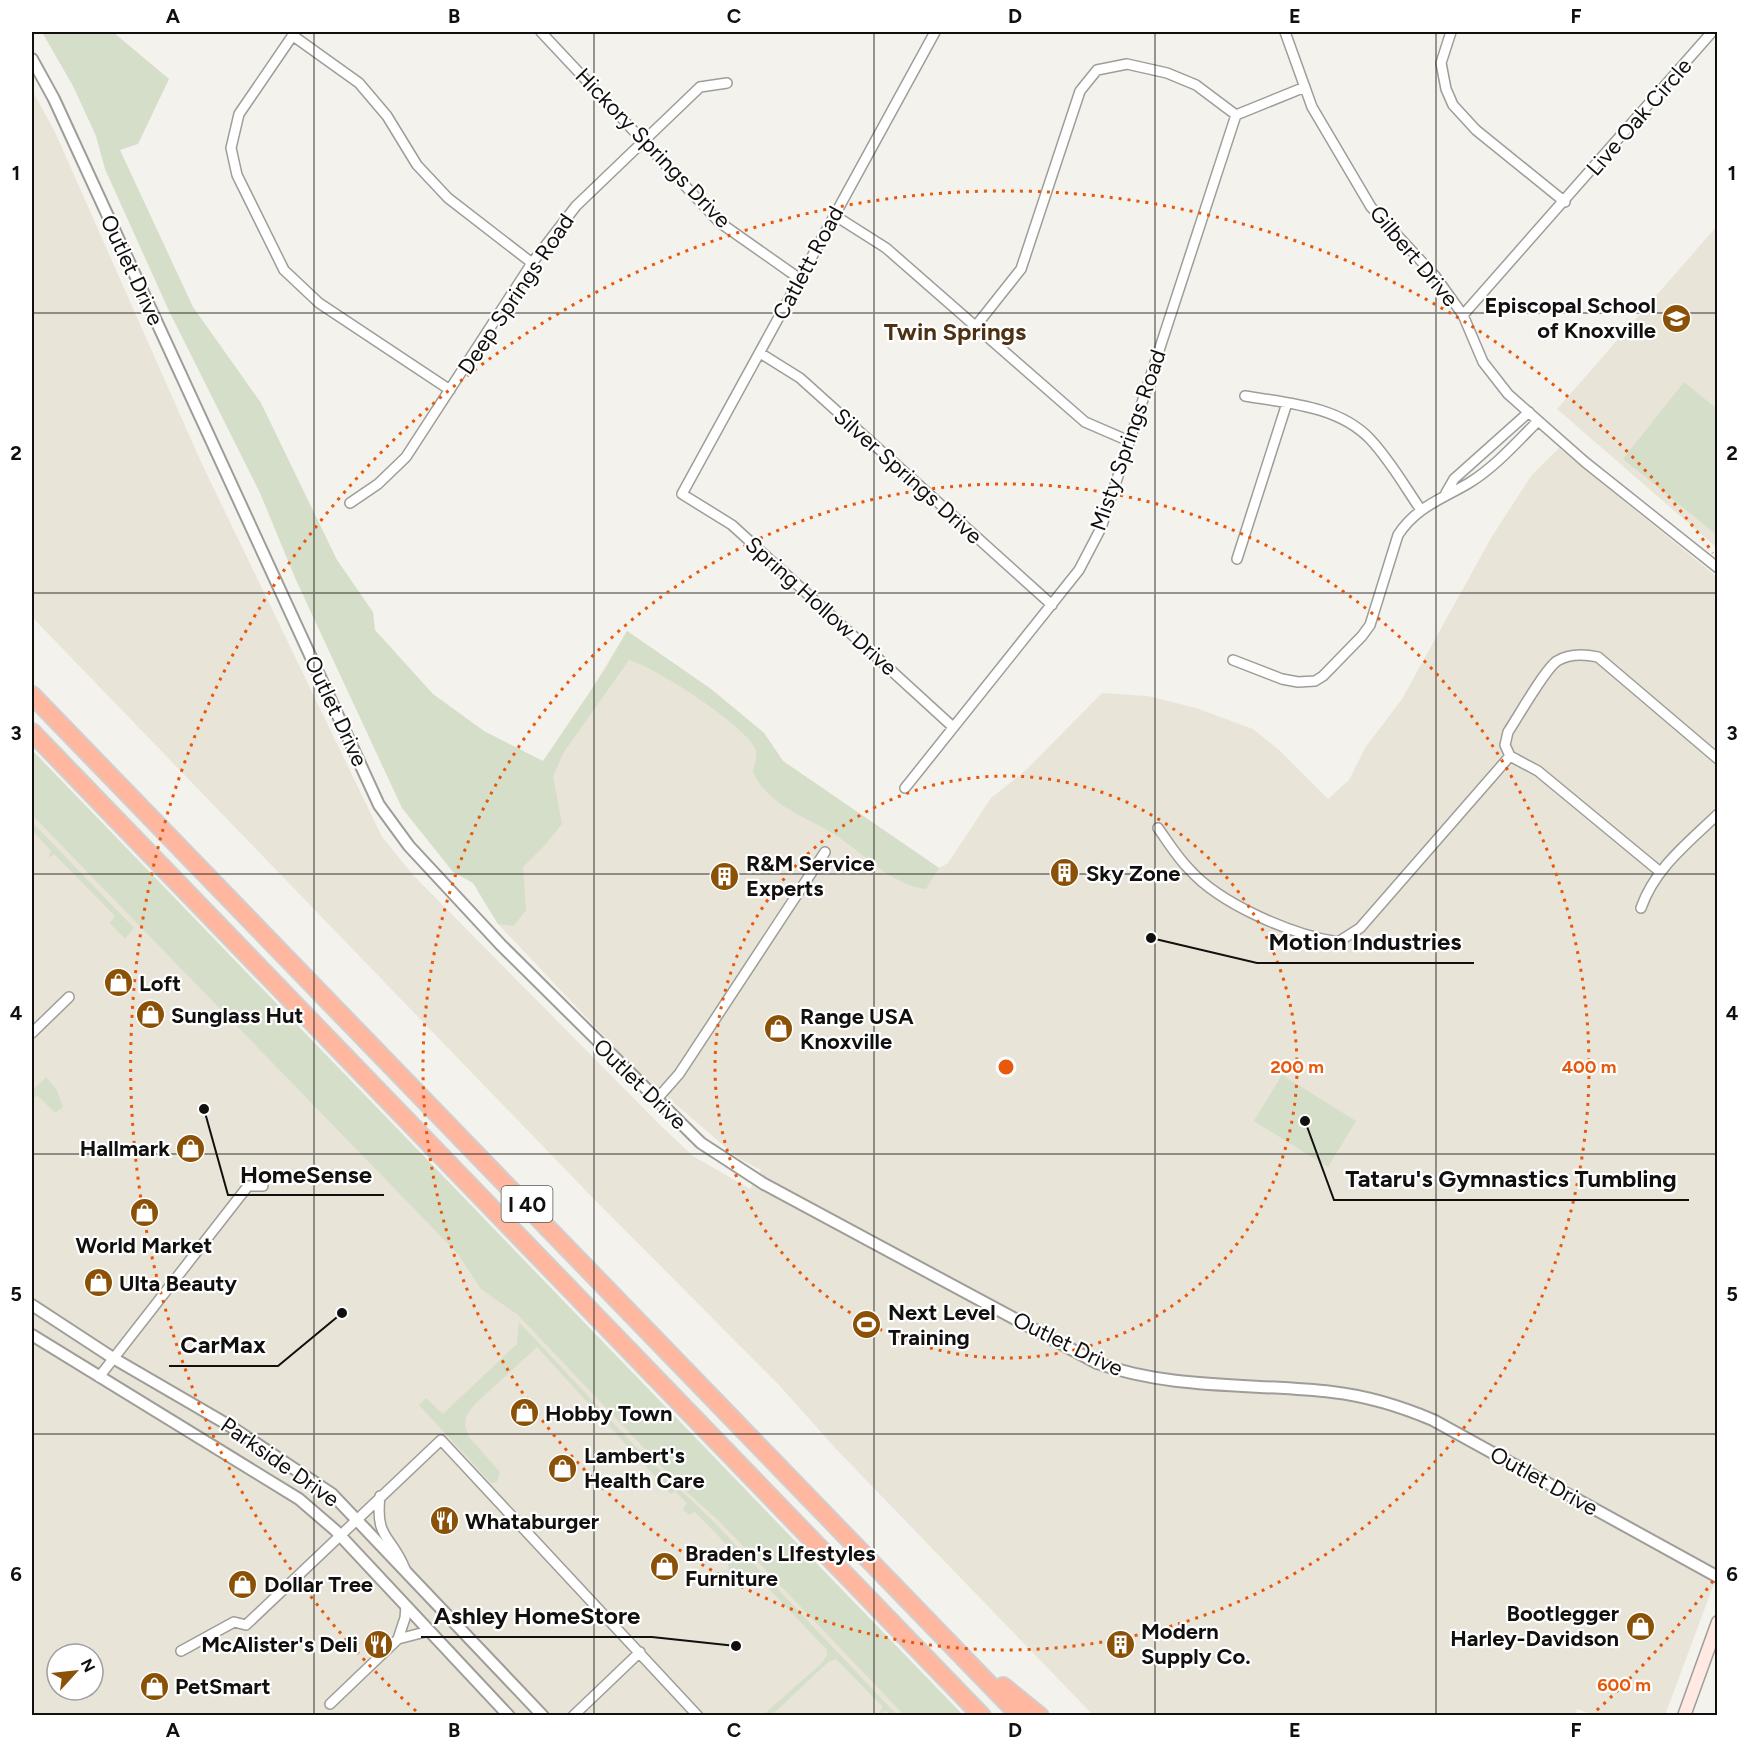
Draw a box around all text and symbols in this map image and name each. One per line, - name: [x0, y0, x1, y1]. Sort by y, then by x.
- text: A: [166, 4, 181, 28]
- text: B: [448, 4, 460, 28]
- text: C: [727, 4, 741, 28]
- text: D: [1008, 4, 1022, 28]
- text: E: [1289, 4, 1301, 28]
- text: F: [1570, 4, 1582, 28]
- street label: Live Oak Circle: [1581, 53, 1697, 181]
- street label: Hickory Springs Drive: [570, 62, 736, 234]
- text: 1: [12, 161, 20, 185]
- text: 1: [1728, 161, 1736, 185]
- street label: Gilbert Drive: [1364, 200, 1464, 312]
- street label: Catlett Road: [767, 201, 849, 325]
- street label: Deep Springs Road: [452, 208, 580, 380]
- street label: Outlet Drive: [95, 210, 169, 330]
- place label: Episcopal School of Knoxville: [1485, 292, 1656, 344]
- school or university icon: Episcopal School of Knoxville: [1661, 302, 1693, 334]
- district label: Twin Springs: [884, 317, 1026, 346]
- street label: Misty Springs Road: [1084, 346, 1172, 534]
- street label: Silver Springs Drive: [828, 402, 988, 550]
- text: 2: [10, 441, 22, 465]
- text: 2: [1726, 441, 1738, 465]
- street label: Spring Hollow Drive: [740, 531, 902, 681]
- street label: Outlet Drive: [299, 651, 373, 771]
- text: 3: [10, 721, 22, 745]
- text: 3: [1726, 721, 1738, 745]
- place label: R&M Service Experts: [746, 850, 875, 902]
- building icon: Sky Zone: [1049, 857, 1081, 889]
- building icon: R&M Service Experts: [709, 860, 741, 892]
- place label: Sky Zone: [1086, 860, 1180, 887]
- callout: Motion Industries: [1257, 921, 1474, 963]
- text: Motion Industries: [1269, 927, 1461, 956]
- shop icon: Loft: [102, 967, 134, 999]
- place label: Loft: [139, 970, 181, 997]
- shop icon: Sunglass Hut: [134, 999, 166, 1031]
- text: 4: [10, 1001, 23, 1025]
- text: 4: [1726, 1001, 1739, 1025]
- place label: Sunglass Hut: [171, 1002, 303, 1029]
- place label: Range USA Knoxville: [800, 1003, 914, 1055]
- shop icon: Range USA Knoxville: [763, 1013, 795, 1045]
- street label: Outlet Drive: [588, 1033, 692, 1135]
- text: 200 m: [1270, 1056, 1324, 1078]
- text: 400 m: [1562, 1056, 1616, 1078]
- centre of rings: [996, 1057, 1016, 1077]
- shop icon: Hallmark: [175, 1132, 207, 1164]
- place label: Hallmark: [80, 1135, 170, 1162]
- callout: HomeSense: [228, 1153, 384, 1195]
- callout: Tataru's Gymnastics Tumbling: [1334, 1158, 1689, 1200]
- text: HomeSense: [240, 1160, 372, 1189]
- text: Tataru's Gymnastics Tumbling: [1345, 1164, 1677, 1193]
- road number: I 40: [502, 1186, 552, 1222]
- shop icon: World Market: [128, 1197, 160, 1229]
- place label: World Market: [76, 1232, 213, 1259]
- shop icon: Ulta Beauty: [82, 1267, 114, 1299]
- place label: Ulta Beauty: [119, 1270, 237, 1297]
- text: 5: [10, 1282, 22, 1306]
- text: 5: [1726, 1282, 1738, 1306]
- place label: Next Level Training: [888, 1299, 996, 1351]
- street label: Outlet Drive: [1009, 1306, 1127, 1382]
- sports icon: Next Level Training: [851, 1309, 883, 1341]
- callout: CarMax: [169, 1324, 278, 1366]
- text: CarMax: [180, 1330, 266, 1359]
- shop icon: Hobby Town: [508, 1397, 540, 1429]
- place label: Hobby Town: [545, 1400, 673, 1427]
- street label: Parkside Drive: [216, 1411, 344, 1513]
- street label: Outlet Drive: [1485, 1440, 1603, 1522]
- place label: Lambert's Health Care: [584, 1442, 705, 1494]
- shop icon: Lambert's Health Care: [547, 1452, 579, 1484]
- restaurant icon: Whataburger: [428, 1505, 460, 1537]
- place label: Whataburger: [465, 1508, 600, 1535]
- place label: Braden's LIfestyles Furniture: [685, 1540, 876, 1592]
- shop icon: Braden's LIfestyles Furniture: [648, 1550, 680, 1582]
- text: 6: [10, 1562, 22, 1586]
- text: 6: [1726, 1562, 1738, 1586]
- shop icon: Dollar Tree: [227, 1568, 259, 1600]
- place label: Dollar Tree: [264, 1571, 373, 1598]
- callout: Ashley HomeStore: [421, 1595, 652, 1637]
- place label: Bootlegger Harley-Davidson: [1450, 1600, 1620, 1652]
- text: Ashley HomeStore: [434, 1601, 640, 1630]
- shop icon: Bootlegger Harley-Davidson: [1624, 1610, 1656, 1642]
- place label: Modern Supply Co.: [1141, 1618, 1251, 1670]
- restaurant icon: McAlister's Deli: [363, 1628, 395, 1660]
- building icon: Modern Supply Co.: [1104, 1628, 1136, 1660]
- place label: McAlister's Deli: [201, 1631, 358, 1658]
- north arrow: [45, 1642, 105, 1702]
- text: N: [77, 1656, 99, 1675]
- shop icon: PetSmart: [138, 1670, 170, 1702]
- place label: PetSmart: [175, 1673, 271, 1700]
- text: 600 m: [1597, 1674, 1651, 1696]
- text: A: [166, 1718, 181, 1742]
- text: B: [448, 1718, 460, 1742]
- text: C: [727, 1718, 741, 1742]
- text: D: [1008, 1718, 1022, 1742]
- text: E: [1289, 1718, 1301, 1742]
- text: F: [1570, 1718, 1582, 1742]

